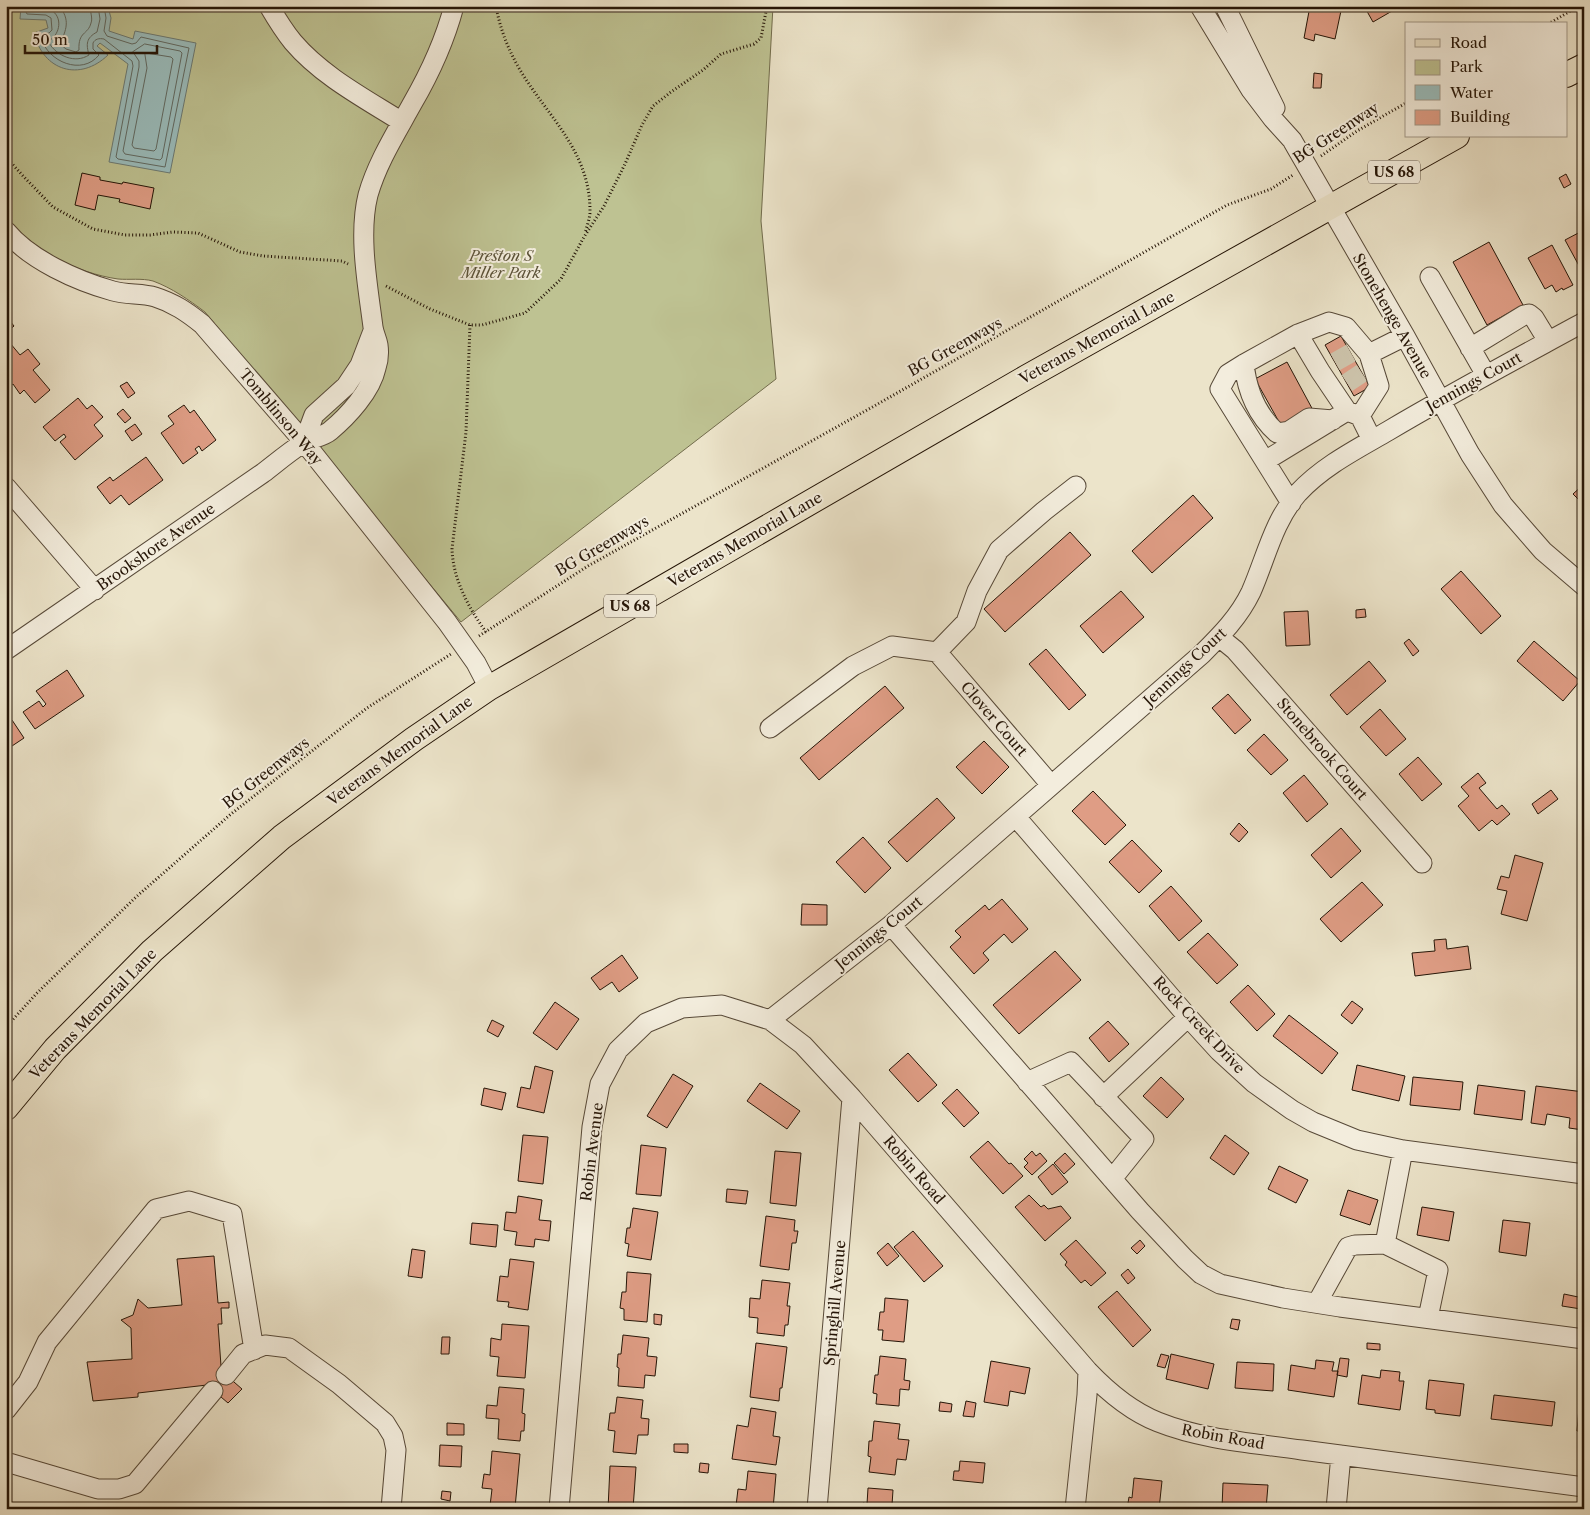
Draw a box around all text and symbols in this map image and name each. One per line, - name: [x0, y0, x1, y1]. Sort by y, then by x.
- scale bar: [25, 22, 158, 54]
- legend: [1405, 22, 1568, 138]
- text: 50 m: [32, 30, 68, 49]
- text: Road: [1450, 33, 1487, 52]
- text: Park: [1450, 57, 1484, 76]
- text: Water: [1449, 83, 1494, 102]
- street label: BG Greenway: [1289, 97, 1383, 167]
- text: Building: [1450, 107, 1510, 126]
- road number: US 68: [1368, 160, 1420, 183]
- park label: Preston S Miller Park: [459, 246, 541, 282]
- street label: Stonehenge Avenue: [1349, 250, 1436, 382]
- street label: Veterans Memorial Lane: [1015, 287, 1178, 389]
- street label: BG Greenways: [904, 313, 1005, 380]
- street label: Jennings Court: [1421, 347, 1525, 417]
- street label: Tomblinson Way: [236, 365, 328, 469]
- street label: Veterans Memorial Lane: [663, 488, 825, 592]
- street label: Brookshore Avenue: [93, 499, 218, 595]
- street label: BG Greenways: [552, 511, 652, 580]
- road number: US 68: [604, 594, 656, 618]
- street label: Jennings Court: [1138, 623, 1231, 711]
- street label: Clover Court: [957, 678, 1032, 760]
- street label: Veterans Memorial Lane: [323, 692, 476, 810]
- street label: Stonebrook Court: [1273, 694, 1372, 804]
- street label: BG Greenways: [219, 733, 313, 812]
- street label: Jennings Court: [830, 891, 927, 975]
- street label: Veterans Memorial Lane: [24, 944, 160, 1084]
- street label: Rock Creek Drive: [1149, 972, 1249, 1077]
- street label: Robin Avenue: [576, 1101, 607, 1203]
- street label: Robin Road: [880, 1132, 949, 1208]
- street label: Springhill Avenue: [820, 1239, 849, 1367]
- street label: Robin Road: [1180, 1420, 1266, 1453]

